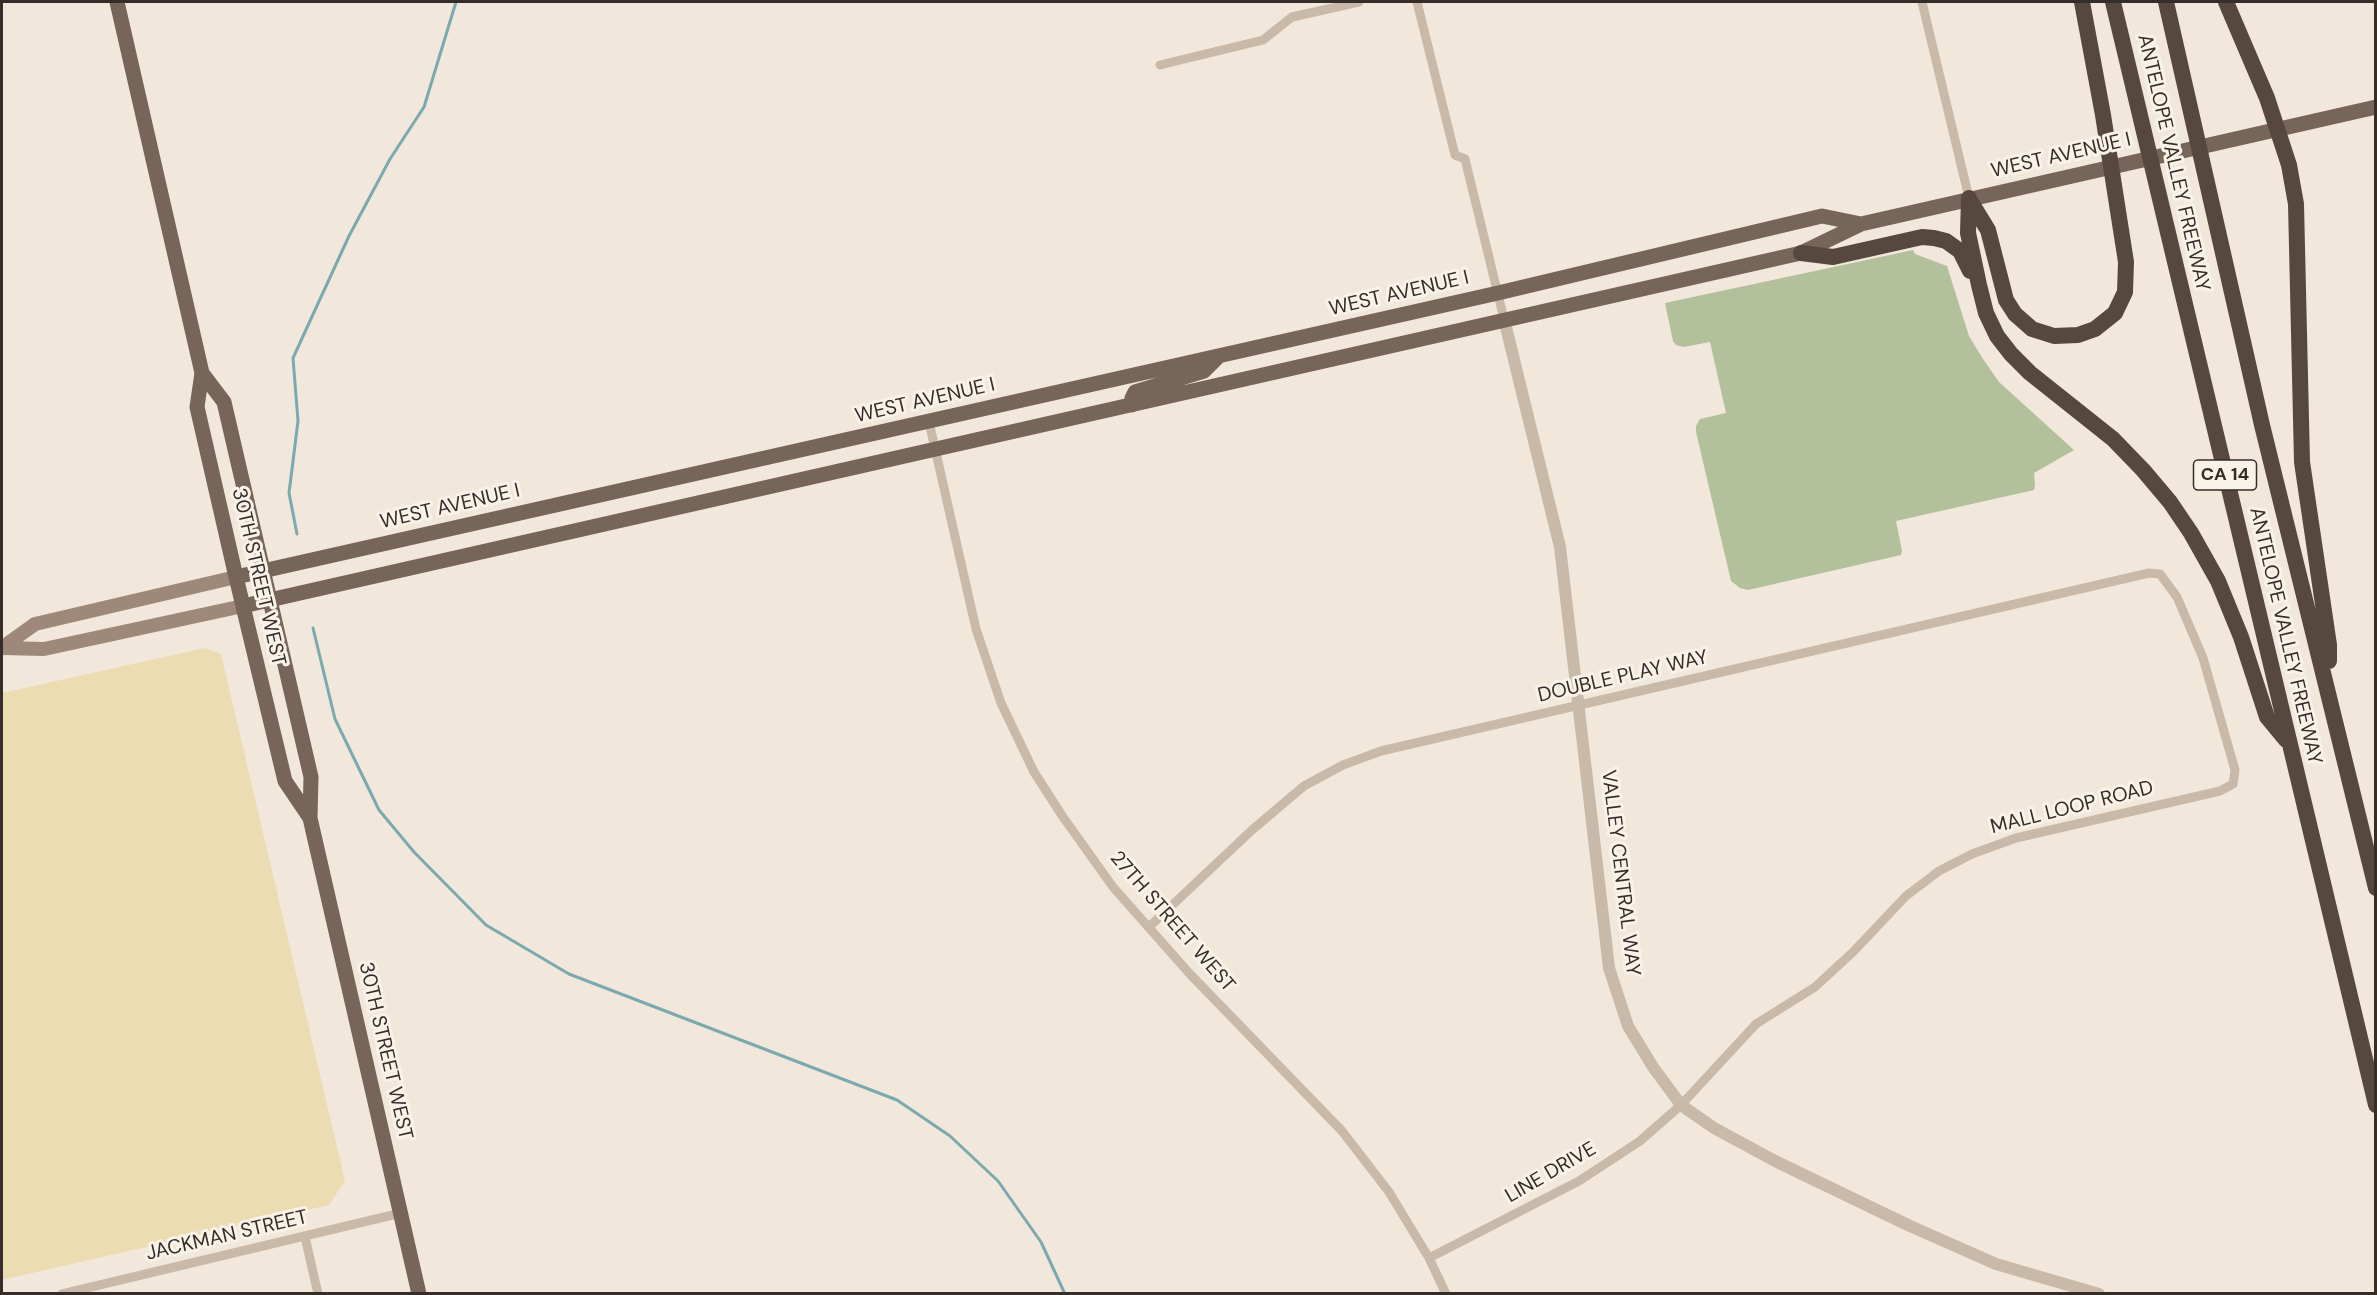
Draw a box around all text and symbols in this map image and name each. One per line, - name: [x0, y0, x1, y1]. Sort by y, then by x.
- street label: ANTELOPE VALLEY FREEWAY: [2132, 32, 2214, 294]
- street label: WEST AVENUE I: [1989, 128, 2133, 184]
- street label: WEST AVENUE I: [1327, 266, 1471, 322]
- street label: WEST AVENUE I: [853, 373, 997, 429]
- road number: CA 14: [2194, 460, 2256, 490]
- street label: WEST AVENUE I: [378, 479, 522, 535]
- street label: 30TH STREET WEST: [226, 486, 290, 668]
- street label: ANTELOPE VALLEY FREEWAY: [2244, 505, 2326, 767]
- street label: DOUBLE PLAY WAY: [1536, 646, 1710, 708]
- street label: VALLEY CENTRAL WAY: [1595, 769, 1645, 977]
- street label: MALL LOOP ROAD: [1988, 776, 2156, 840]
- street label: 27TH STREET WEST: [1104, 847, 1240, 997]
- street label: 30TH STREET WEST: [353, 960, 417, 1142]
- street label: LINE DRIVE: [1501, 1137, 1601, 1209]
- street label: JACKMAN STREET: [144, 1206, 310, 1266]

